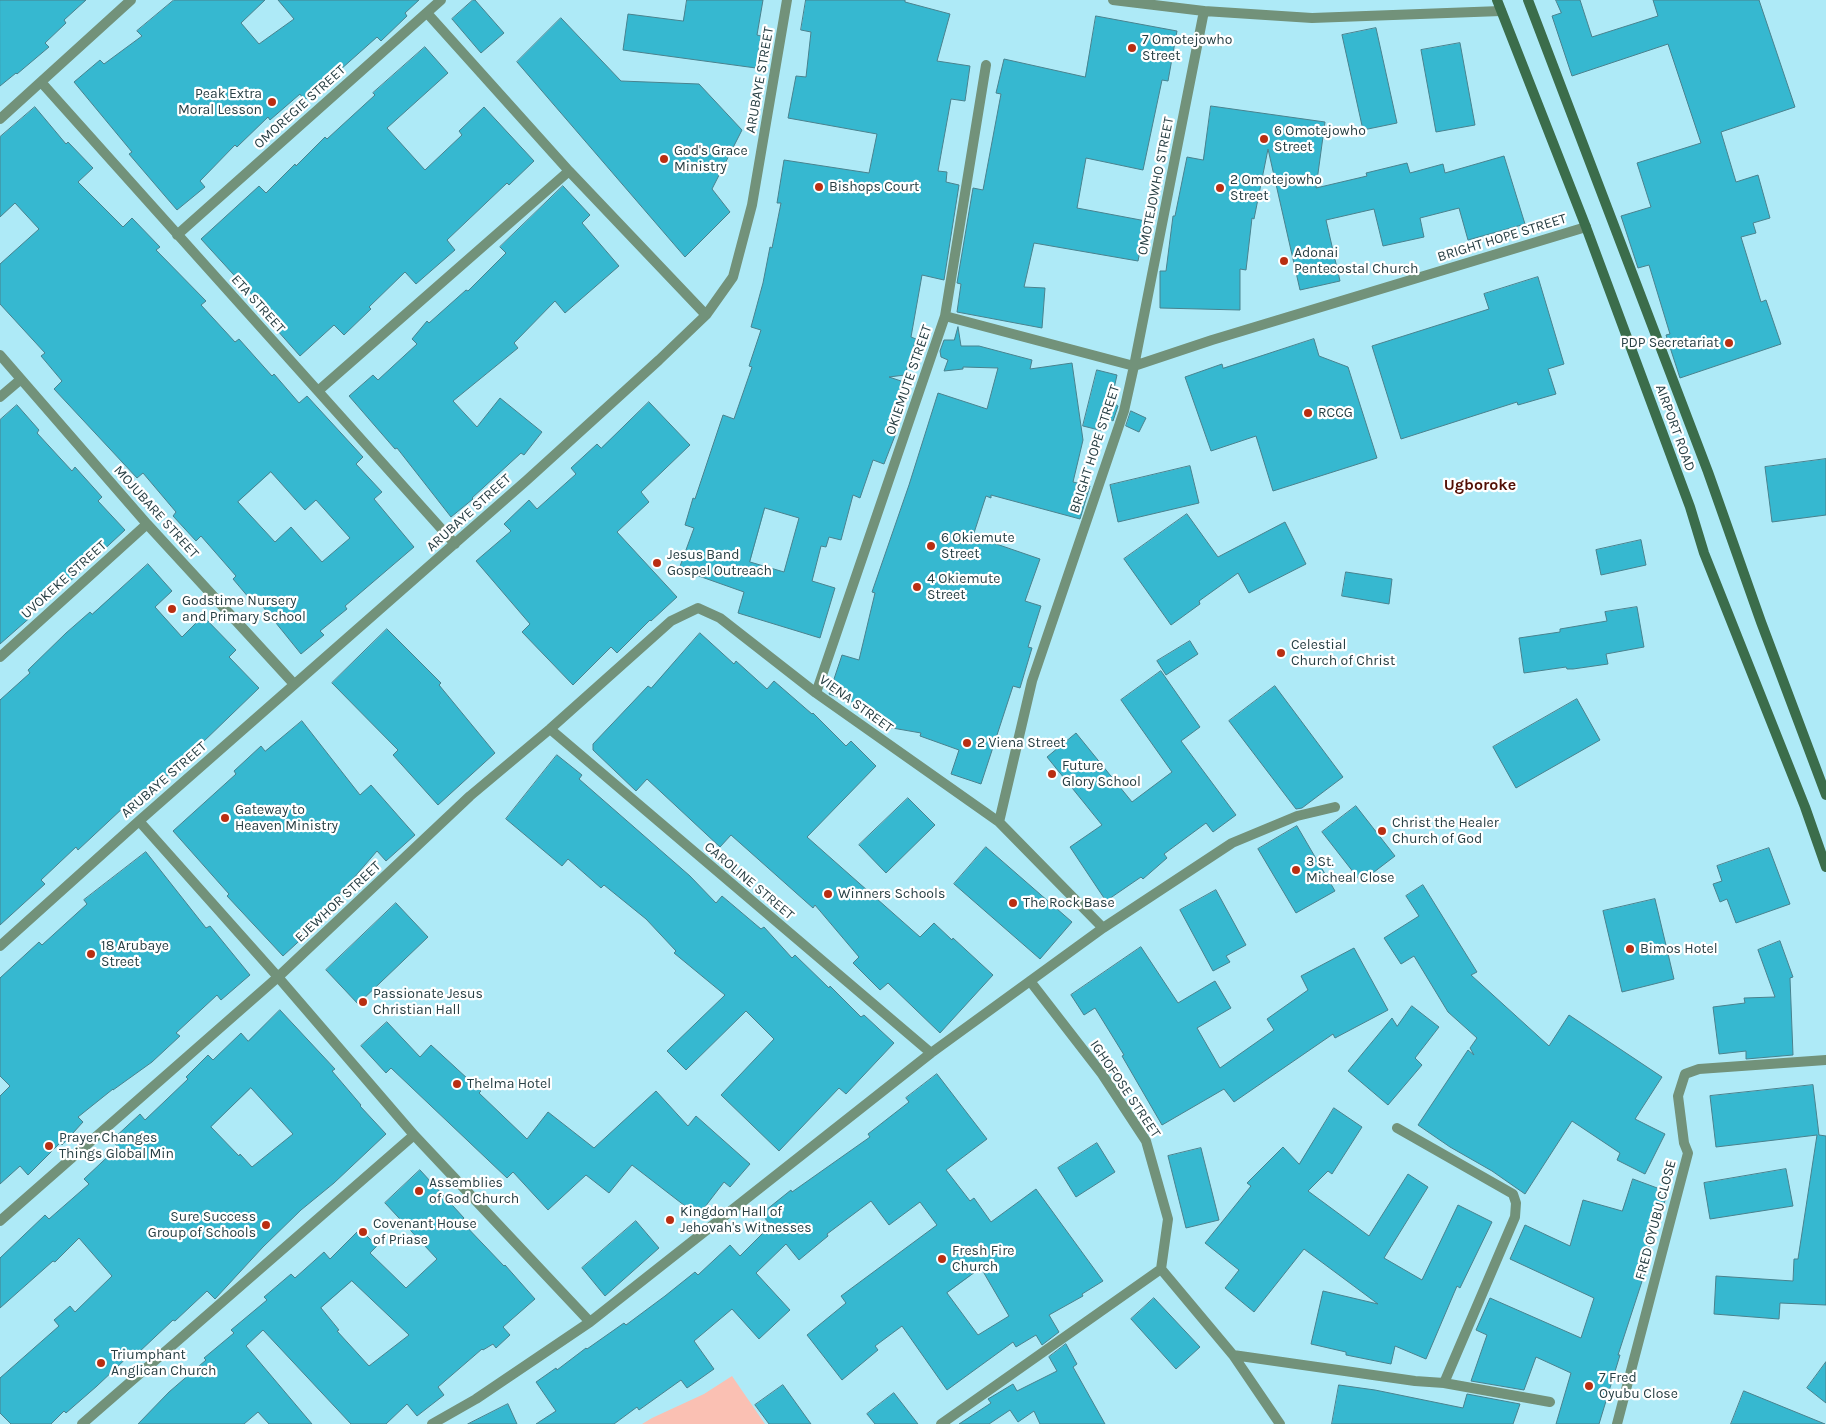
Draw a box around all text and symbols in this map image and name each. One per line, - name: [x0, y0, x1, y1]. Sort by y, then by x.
- street label: ARUBAYE STREET: [742, 25, 778, 135]
- place label: 7 Omotejowho Street: [1142, 32, 1232, 64]
- marker: 7 Omotejowho Street: [1126, 42, 1138, 54]
- street label: OMOREGIE STREET: [251, 62, 349, 152]
- place label: Peak Extra Moral Lesson: [178, 86, 262, 118]
- marker: Peak Extra Moral Lesson: [266, 96, 278, 108]
- street label: OMOTEJOWHO STREET: [1134, 115, 1178, 257]
- place label: 6 Omotejowho Street: [1274, 123, 1366, 156]
- marker: 6 Omotejowho Street: [1258, 133, 1270, 145]
- place label: God's Grace Ministry: [674, 143, 748, 176]
- marker: God's Grace Ministry: [658, 153, 670, 165]
- place label: 2 Omotejowho Street: [1230, 172, 1322, 204]
- place label: Bishops Court: [829, 179, 919, 195]
- marker: Bishops Court: [813, 181, 825, 193]
- marker: 2 Omotejowho Street: [1214, 182, 1226, 194]
- street label: BRIGHT HOPE STREET: [1435, 210, 1569, 266]
- place label: Adonai Pentecostal Church: [1294, 245, 1419, 278]
- marker: Adonai Pentecostal Church: [1278, 255, 1290, 267]
- street label: ETA STREET: [228, 271, 288, 337]
- street label: OKIEMUTE STREET: [882, 323, 936, 437]
- place label: PDP Secretariat: [1621, 335, 1719, 351]
- marker: PDP Secretariat: [1723, 337, 1735, 349]
- street label: AIRPORT ROAD: [1652, 382, 1698, 474]
- street label: BRIGHT HOPE STREET: [1066, 383, 1124, 515]
- place label: RCCG: [1318, 405, 1353, 421]
- marker: RCCG: [1302, 407, 1314, 419]
- street label: MOJUBARE STREET: [110, 462, 202, 562]
- street label: ARUBAYE STREET: [423, 471, 515, 555]
- district label: Ugboroke: [1444, 475, 1516, 495]
- place label: 6 Okiemute Street: [941, 530, 1015, 562]
- street label: UVOKEKE STREET: [18, 537, 110, 623]
- marker: 6 Okiemute Street: [925, 540, 937, 552]
- place label: Jesus Band Gospel Outreach: [667, 547, 772, 580]
- marker: Jesus Band Gospel Outreach: [651, 557, 663, 569]
- place label: 4 Okiemute Street: [927, 571, 1000, 604]
- marker: 4 Okiemute Street: [911, 581, 923, 593]
- place label: Godstime Nursery and Primary School: [182, 593, 306, 626]
- marker: Godstime Nursery and Primary School: [166, 603, 178, 615]
- place label: Celestial Church of Christ: [1291, 637, 1395, 670]
- marker: Celestial Church of Christ: [1275, 647, 1287, 659]
- street label: VIENA STREET: [816, 672, 896, 736]
- place label: 2 Viena Street: [977, 735, 1066, 751]
- marker: 2 Viena Street: [961, 737, 973, 749]
- street label: ARUBAYE STREET: [118, 738, 210, 822]
- place label: Future Glory School: [1062, 758, 1141, 790]
- marker: Future Glory School: [1046, 768, 1058, 780]
- place label: Gateway to Heaven Ministry: [235, 802, 338, 834]
- marker: Gateway to Heaven Ministry: [219, 812, 231, 824]
- place label: Christ the Healer Church of God: [1392, 815, 1499, 848]
- marker: Christ the Healer Church of God: [1376, 825, 1388, 837]
- street label: CAROLINE STREET: [701, 838, 797, 924]
- place label: 3 St. Micheal Close: [1306, 854, 1395, 886]
- street label: EJEWHOR STREET: [292, 858, 384, 946]
- marker: 3 St. Micheal Close: [1290, 864, 1302, 876]
- place label: Winners Schools: [838, 886, 945, 902]
- marker: Winners Schools: [822, 888, 834, 900]
- place label: The Rock Base: [1023, 895, 1115, 911]
- marker: The Rock Base: [1007, 897, 1019, 909]
- place label: 18 Arubaye Street: [101, 938, 169, 970]
- place label: Bimos Hotel: [1640, 941, 1718, 957]
- marker: Bimos Hotel: [1624, 943, 1636, 955]
- marker: 18 Arubaye Street: [85, 948, 97, 960]
- place label: Passionate Jesus Christian Hall: [373, 986, 483, 1019]
- marker: Passionate Jesus Christian Hall: [357, 996, 369, 1008]
- street label: IGHOFOSE STREET: [1086, 1037, 1164, 1141]
- place label: Thelma Hotel: [467, 1076, 551, 1092]
- marker: Thelma Hotel: [451, 1078, 463, 1090]
- place label: Prayer Changes Things Global Min: [59, 1130, 174, 1162]
- marker: Prayer Changes Things Global Min: [43, 1140, 55, 1152]
- street label: FRED OYUBU CLOSE: [1632, 1158, 1680, 1282]
- place label: Assemblies of God Church: [429, 1175, 519, 1208]
- marker: Assemblies of God Church: [413, 1185, 425, 1197]
- place label: Kingdom Hall of Jehovah's Witnesses: [680, 1204, 812, 1236]
- place label: Sure Success Group of Schools: [148, 1209, 256, 1242]
- marker: Kingdom Hall of Jehovah's Witnesses: [664, 1214, 676, 1226]
- place label: Covenant House of Priase: [373, 1216, 477, 1248]
- marker: Sure Success Group of Schools: [260, 1219, 272, 1231]
- marker: Covenant House of Priase: [357, 1226, 369, 1238]
- place label: Fresh Fire Church: [952, 1243, 1014, 1276]
- marker: Fresh Fire Church: [936, 1253, 948, 1265]
- place label: Triumphant Anglican Church: [111, 1347, 216, 1380]
- marker: Triumphant Anglican Church: [95, 1357, 107, 1369]
- place label: 7 Fred Oyubu Close: [1599, 1370, 1678, 1402]
- marker: 7 Fred Oyubu Close: [1583, 1380, 1595, 1392]

